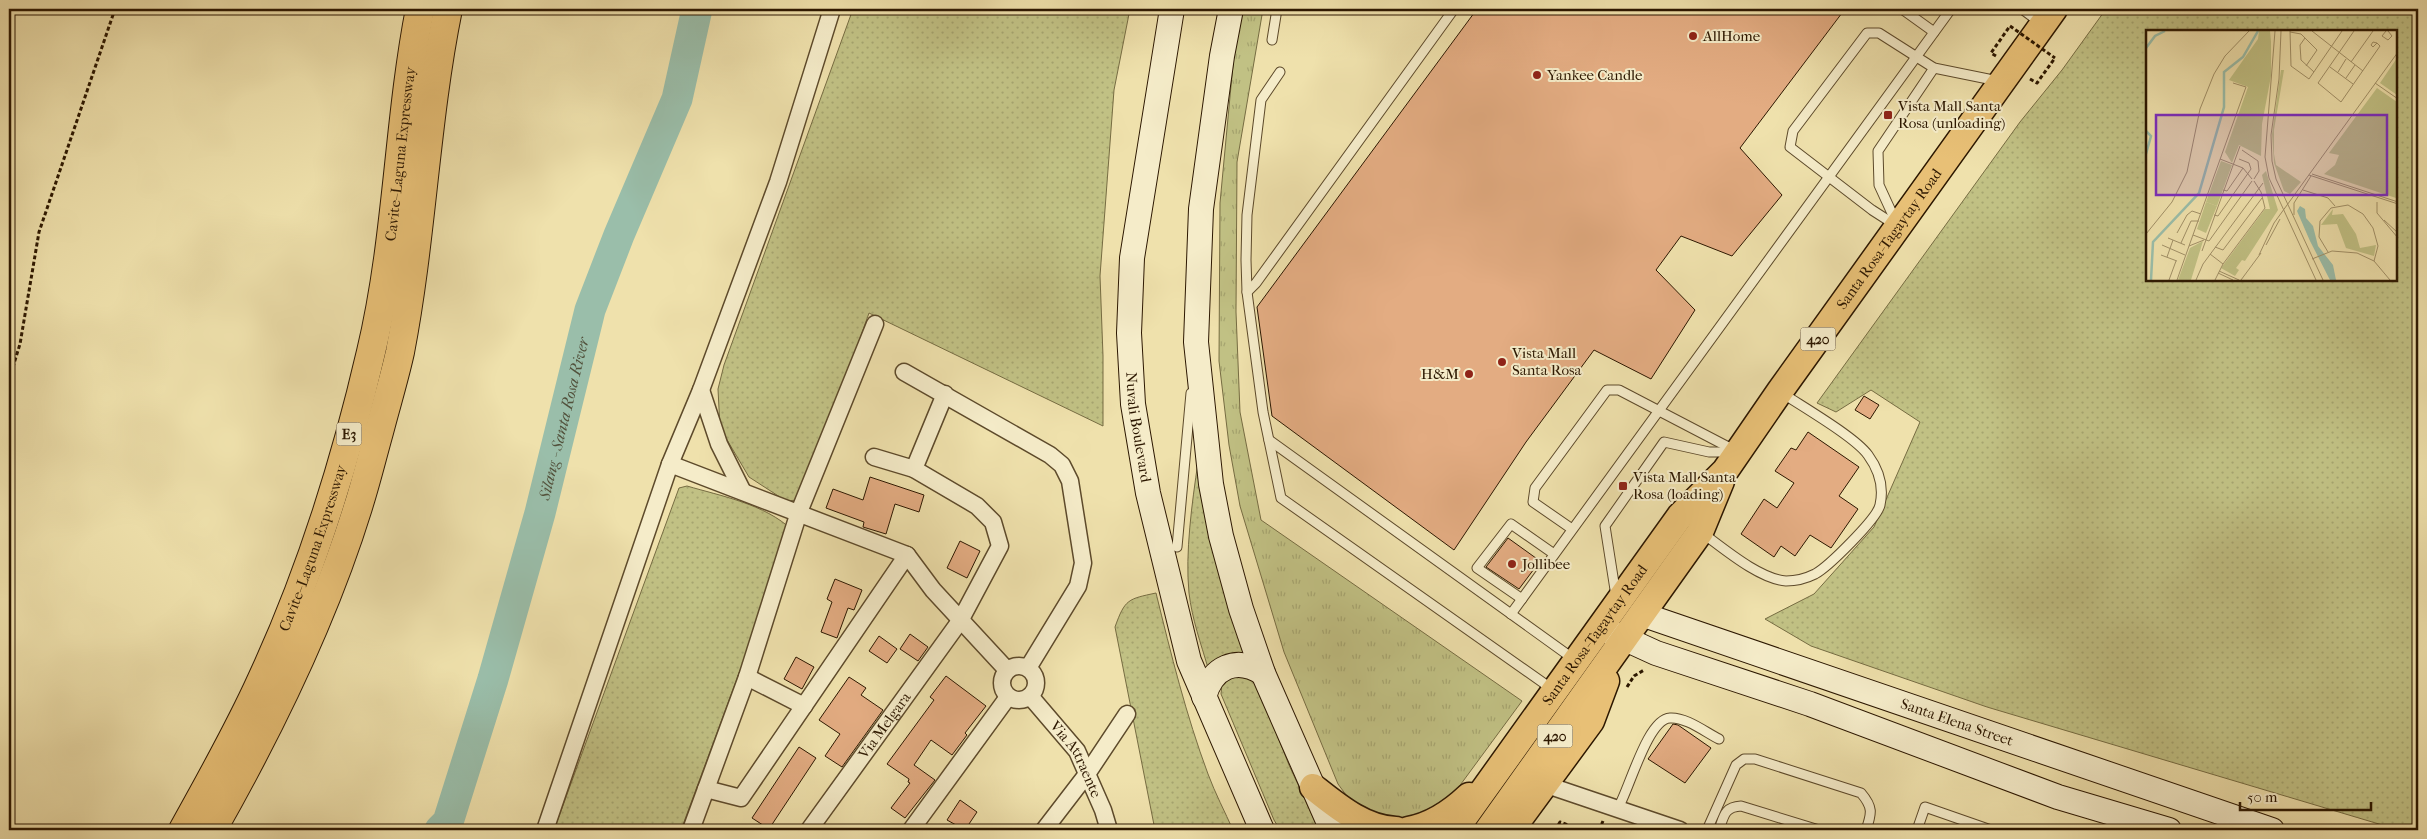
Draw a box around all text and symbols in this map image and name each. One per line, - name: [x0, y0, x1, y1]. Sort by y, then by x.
- place label: AllHome: [1702, 27, 1761, 45]
- marker: AllHome: [1687, 30, 1699, 42]
- inset map: [2146, 30, 2397, 281]
- street label: Cavite–Laguna Expressway: [381, 65, 419, 242]
- place label: Yankee Candle: [1546, 66, 1643, 84]
- marker: Yankee Candle: [1531, 69, 1543, 81]
- place label: Vista Mall Santa Rosa (unloading): [1897, 97, 2005, 132]
- marker: Vista Mall Santa Rosa (unloading): [1882, 109, 1894, 121]
- street label: Santa Rosa-Tagaytay Road: [1833, 165, 1946, 313]
- road number: 420: [1800, 328, 1836, 350]
- water label: Silang - Santa Rosa River: [534, 334, 593, 503]
- place label: Vista Mall Santa Rosa: [1511, 344, 1583, 379]
- marker: Vista Mall Santa Rosa: [1496, 356, 1508, 368]
- place label: H&M: [1421, 365, 1459, 383]
- marker: H&M: [1463, 368, 1475, 380]
- street label: Nuvali Boulevard: [1122, 371, 1155, 485]
- road number: E3: [336, 422, 362, 446]
- street label: Cavite–Laguna Expressway: [275, 462, 350, 634]
- place label: Vista Mall Santa Rosa (loading): [1632, 468, 1737, 503]
- marker: Vista Mall Santa Rosa (loading): [1617, 480, 1629, 492]
- place label: Jollibee: [1521, 555, 1571, 573]
- marker: Jollibee: [1506, 558, 1518, 570]
- street label: Santa Rosa-Tagaytay Road: [1538, 560, 1652, 709]
- street label: Via Melgara: [854, 688, 915, 763]
- street label: Santa Elena Street: [1898, 695, 2016, 750]
- street label: Via Attraente: [1046, 716, 1106, 801]
- road number: 420: [1538, 724, 1572, 748]
- scale bar: [2240, 779, 2371, 811]
- text: 50 m: [2247, 788, 2278, 806]

